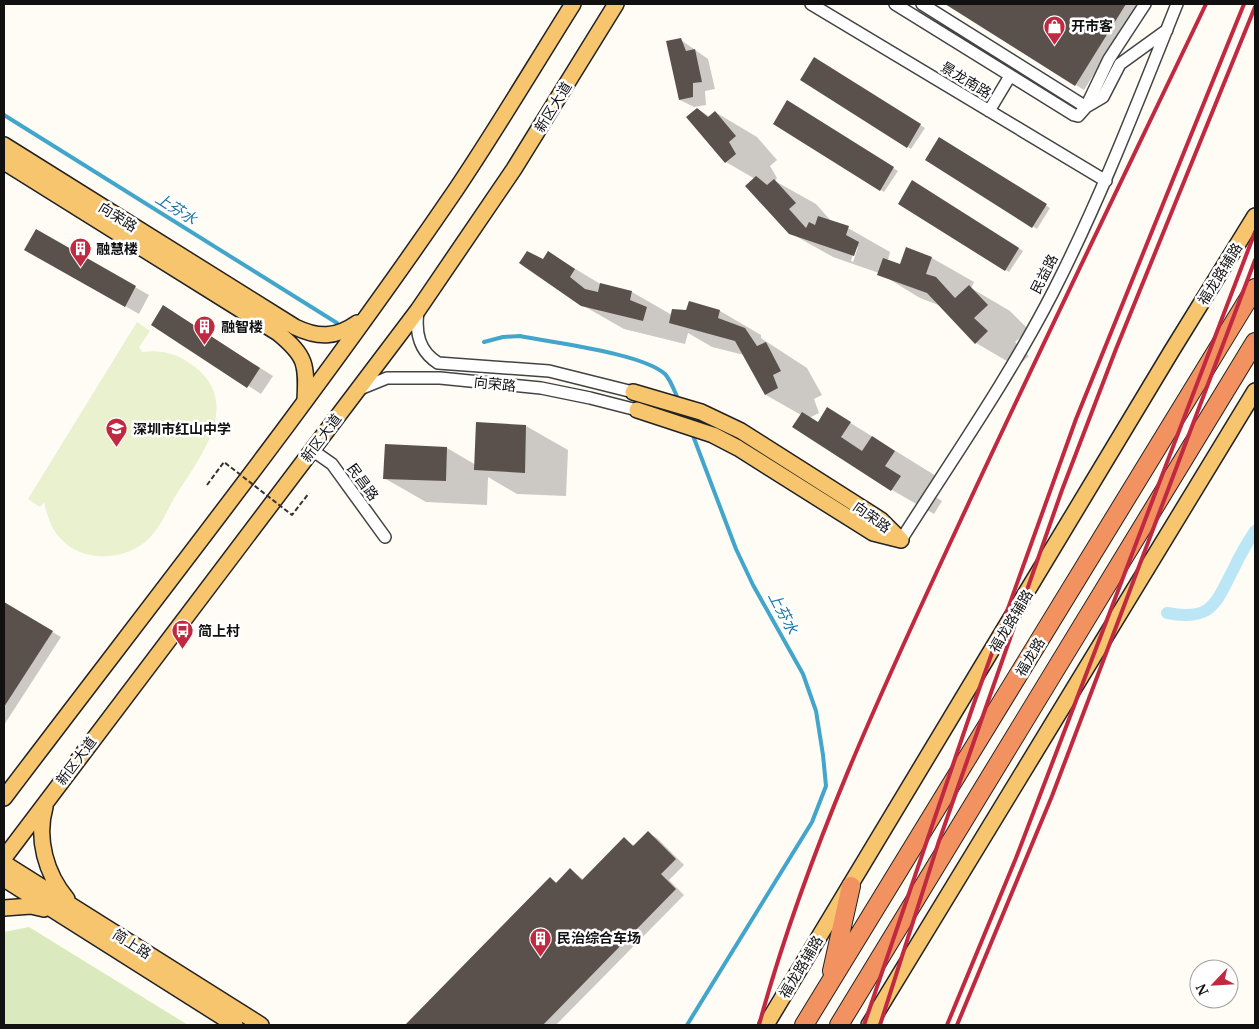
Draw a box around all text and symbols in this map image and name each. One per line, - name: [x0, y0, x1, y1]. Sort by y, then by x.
- shop icon: 开市客: [1043, 14, 1067, 45]
- place label: 开市客: [1071, 16, 1113, 35]
- street label: 景龙南路: [937, 57, 995, 102]
- street label: 新区大道: [530, 78, 575, 136]
- water label: 上芬水: [152, 188, 202, 229]
- street label: 向荣路: [95, 197, 141, 236]
- building icon: 融慧楼: [68, 237, 92, 268]
- place label: 融慧楼: [96, 239, 138, 258]
- street label: 福龙路辅路: [1193, 239, 1246, 308]
- street label: 民益路: [1026, 251, 1062, 297]
- building icon: 融智楼: [193, 315, 217, 346]
- place label: 融智楼: [221, 317, 263, 336]
- street label: 向荣路: [473, 372, 517, 395]
- street label: 新区大道: [296, 410, 345, 466]
- school or university icon: 深圳市红山中学: [105, 417, 129, 448]
- place label: 深圳市红山中学: [133, 419, 231, 438]
- street label: 民昌路: [343, 459, 383, 504]
- street label: 向荣路: [850, 497, 895, 537]
- street label: 福龙路辅路: [984, 586, 1037, 656]
- water label: 上芬水: [764, 588, 804, 638]
- bus stop icon: 简上村: [170, 619, 194, 650]
- place label: 简上村: [198, 621, 240, 640]
- street label: 福龙路: [1011, 634, 1049, 680]
- street label: 新区大道: [51, 733, 100, 789]
- street label: 简上路: [109, 924, 155, 963]
- building icon: 民治综合车场: [529, 926, 553, 957]
- place label: 民治综合车场: [557, 928, 641, 947]
- street label: 福龙路辅路: [774, 932, 827, 1002]
- north arrow: [1189, 959, 1239, 1009]
- text: N: [1191, 981, 1213, 999]

